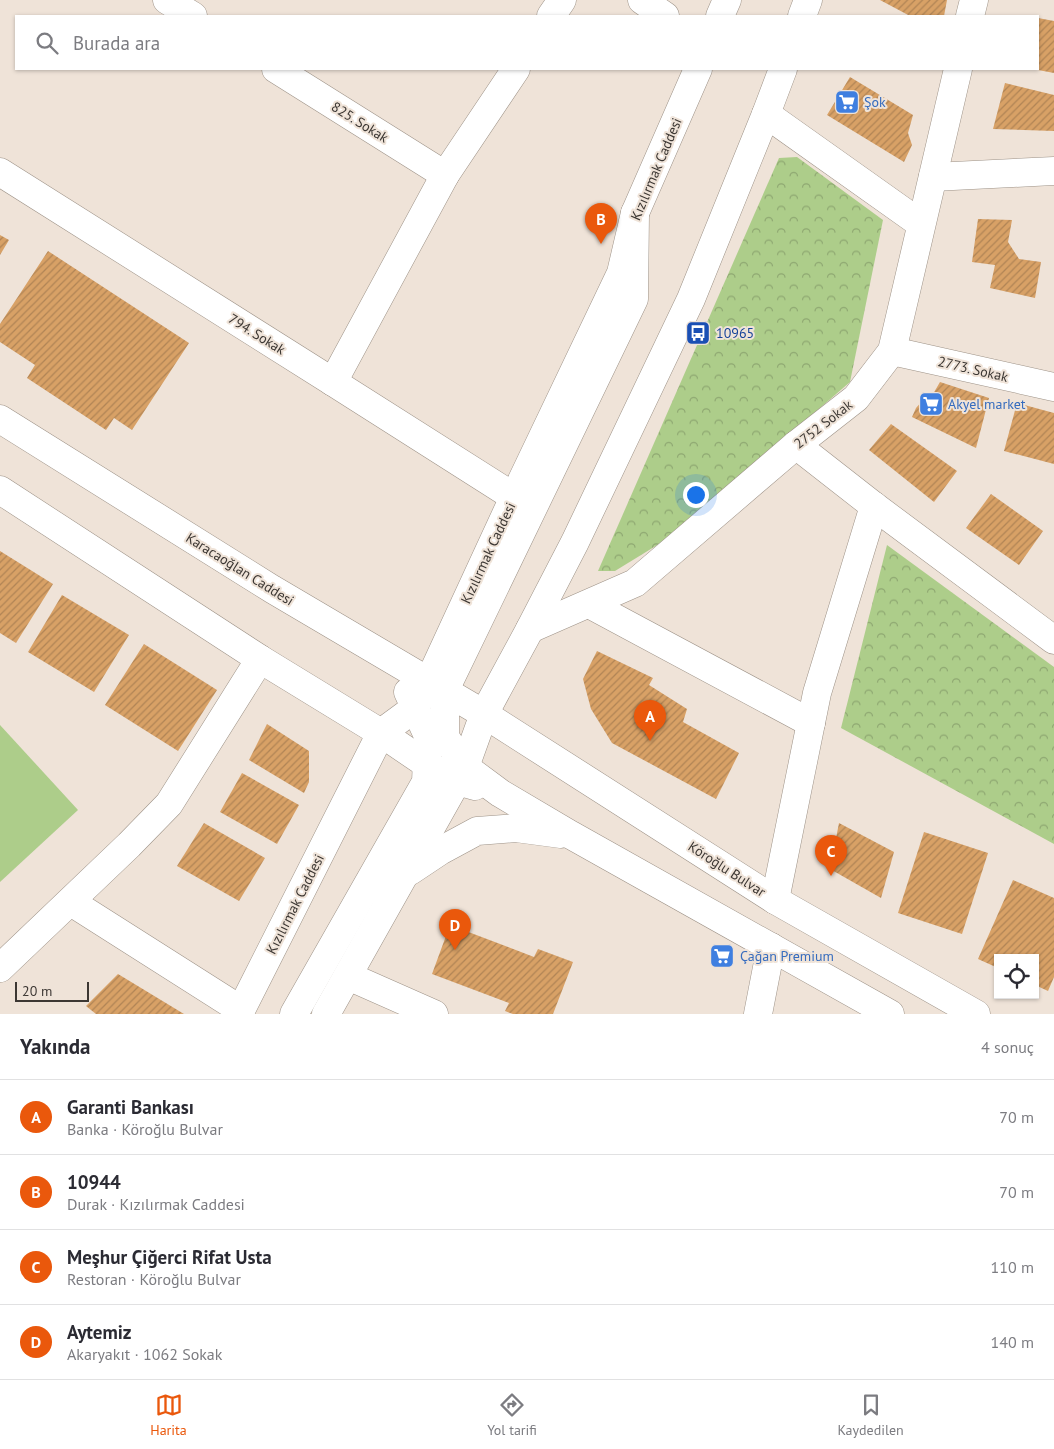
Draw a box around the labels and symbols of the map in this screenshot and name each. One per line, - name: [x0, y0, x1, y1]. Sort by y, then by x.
- supermarket icon: Şok: [834, 89, 860, 115]
- place label: Şok: [864, 93, 886, 111]
- street label: 825. Sokak: [328, 97, 392, 147]
- street label: Kızılırmak Caddesi: [626, 115, 686, 223]
- pin: B: [585, 203, 617, 244]
- street label: 794. Sokak: [225, 309, 289, 359]
- bus stop icon: 10965: [685, 320, 711, 346]
- place label: 10965: [716, 324, 754, 342]
- street label: 2773. Sokak: [936, 352, 1010, 386]
- supermarket icon: Akyel market: [918, 391, 944, 417]
- street label: 2752 Sokak: [790, 395, 856, 453]
- place label: Akyel market: [948, 395, 1026, 413]
- your location: [683, 482, 709, 508]
- street label: Kızılırmak Caddesi: [457, 499, 519, 607]
- street label: Karacaoğlan Caddesi: [183, 529, 297, 609]
- pin: A: [634, 700, 666, 741]
- pin: C: [815, 835, 847, 876]
- street label: Köroğlu Bulvar: [685, 837, 769, 901]
- street label: Kızılırmak Caddesi: [262, 851, 328, 957]
- pin: D: [439, 909, 471, 950]
- supermarket icon: Çağan Premium: [709, 943, 735, 969]
- place label: Çağan Premium: [740, 947, 834, 965]
- scale bar: [15, 979, 89, 1002]

